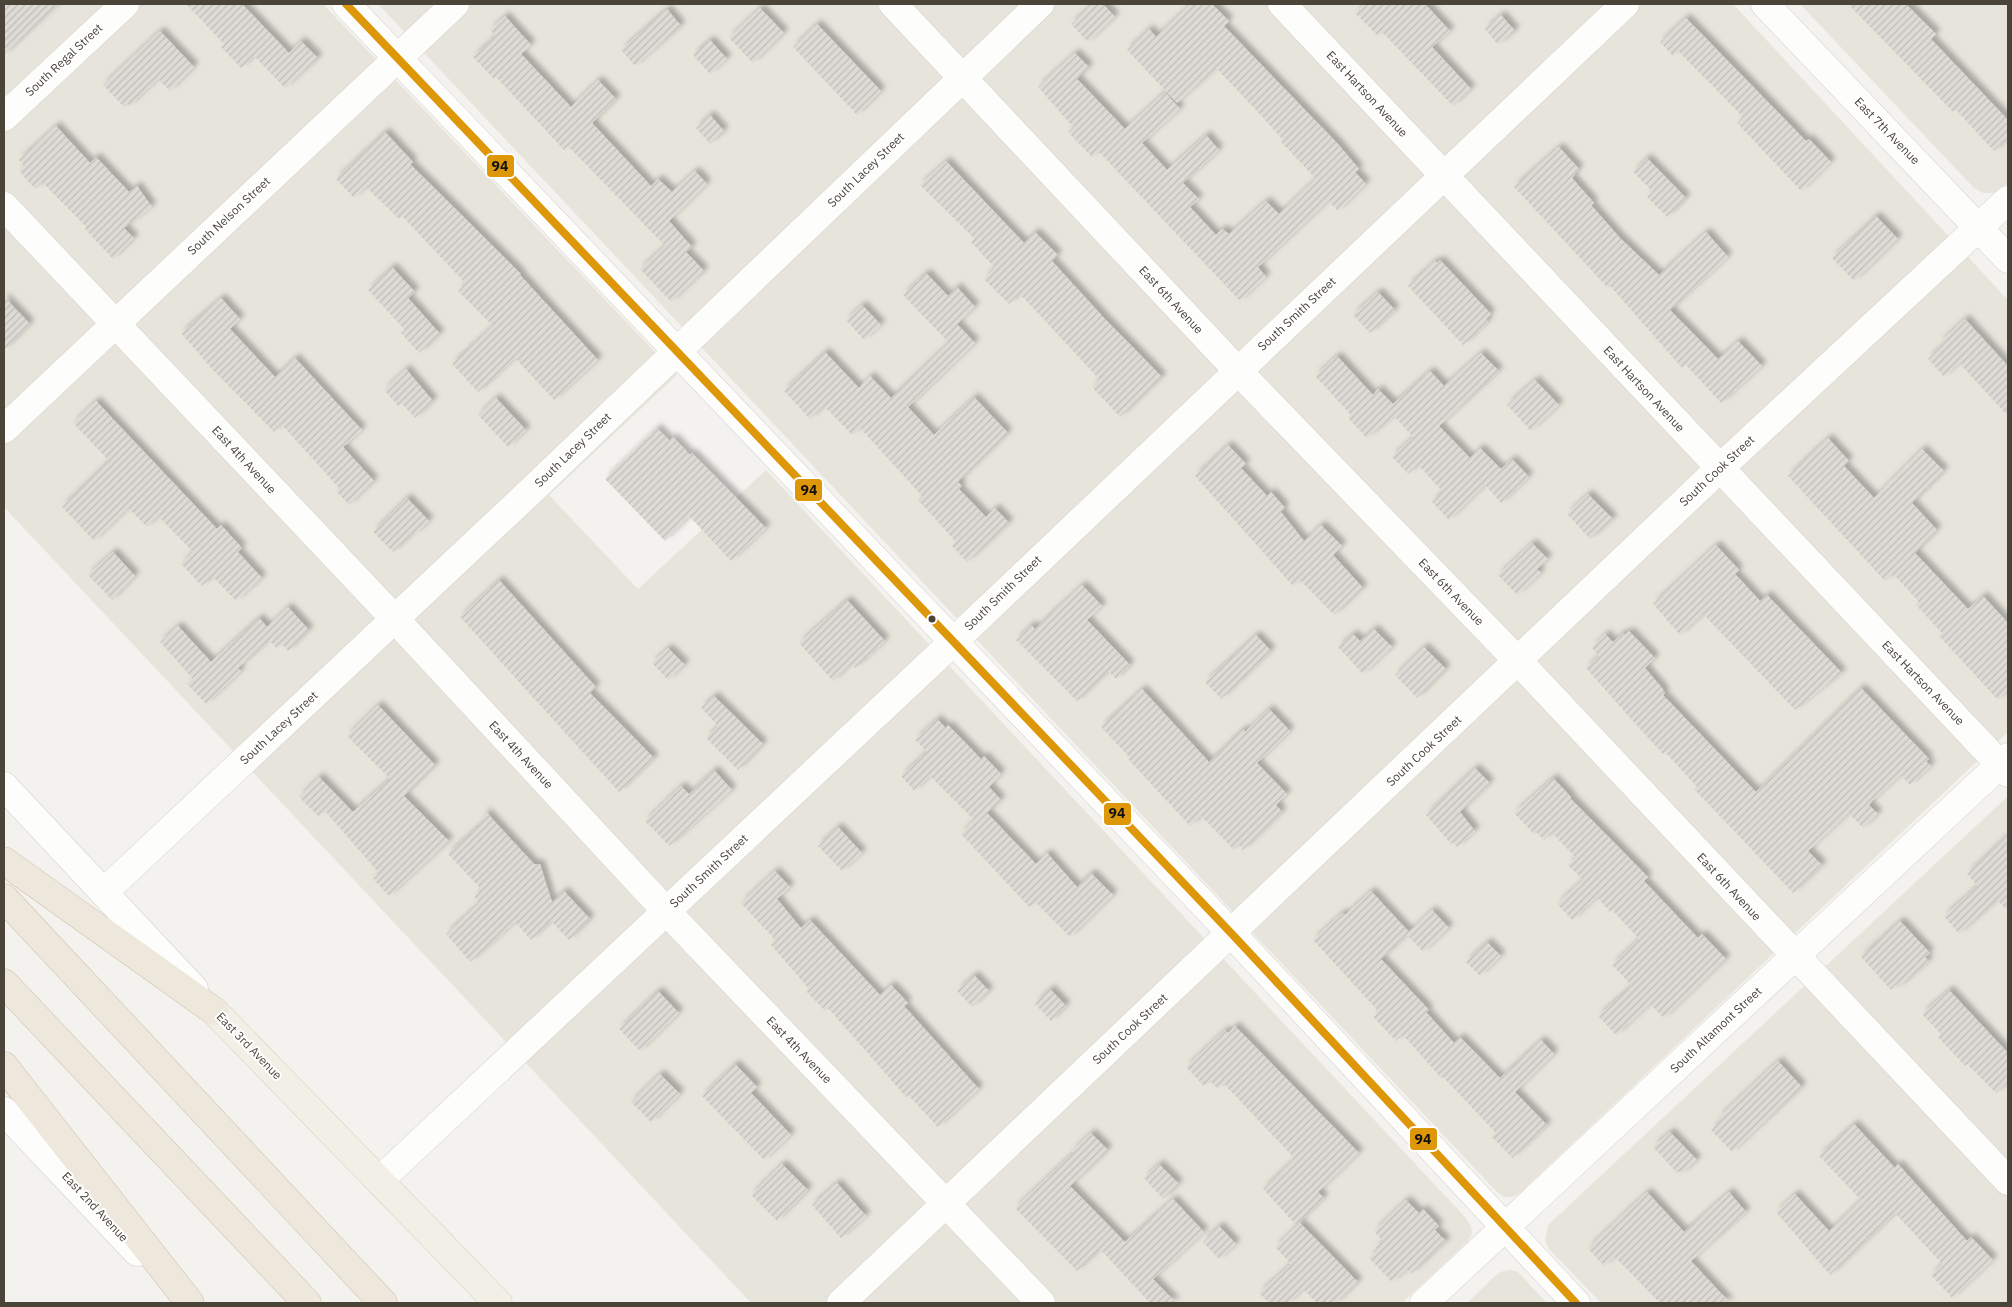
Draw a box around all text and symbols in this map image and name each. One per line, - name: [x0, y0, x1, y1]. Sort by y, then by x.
- street label: South Regal Street: [22, 20, 105, 99]
- street label: East Hartson Avenue: [1324, 48, 1411, 140]
- street label: East 7th Avenue: [1852, 94, 1923, 168]
- street label: South Lacey Street: [824, 129, 907, 210]
- line badge: 94: [486, 154, 515, 178]
- text: 94: [492, 157, 508, 175]
- street label: South Nelson Street: [184, 173, 273, 258]
- street label: East 6th Avenue: [1136, 263, 1207, 337]
- street label: South Smith Street: [1254, 274, 1339, 354]
- street label: East Hartson Avenue: [1601, 343, 1688, 435]
- street label: South Lacey Street: [531, 409, 614, 490]
- street label: East 4th Avenue: [209, 423, 280, 497]
- street label: South Cook Street: [1676, 432, 1757, 509]
- line badge: 94: [794, 478, 823, 502]
- text: 94: [801, 481, 817, 499]
- street label: South Smith Street: [961, 552, 1044, 633]
- street label: East 6th Avenue: [1416, 555, 1487, 629]
- unlabelled marker: [927, 614, 937, 624]
- street label: East Hartson Avenue: [1879, 637, 1968, 728]
- street label: South Lacey Street: [237, 688, 321, 768]
- street label: South Cook Street: [1383, 712, 1464, 789]
- street label: East 4th Avenue: [486, 718, 557, 792]
- line badge: 94: [1103, 802, 1132, 826]
- text: 94: [1109, 804, 1125, 822]
- street label: South Smith Street: [666, 831, 751, 911]
- street label: East 6th Avenue: [1694, 850, 1765, 924]
- street label: South Altamont Street: [1667, 983, 1765, 1076]
- street label: South Cook Street: [1089, 990, 1170, 1067]
- street label: East 3rd Avenue: [214, 1009, 285, 1083]
- street label: East 4th Avenue: [764, 1013, 835, 1087]
- line badge: 94: [1409, 1127, 1438, 1151]
- text: 94: [1415, 1130, 1431, 1148]
- street label: East 2nd Avenue: [59, 1169, 132, 1245]

